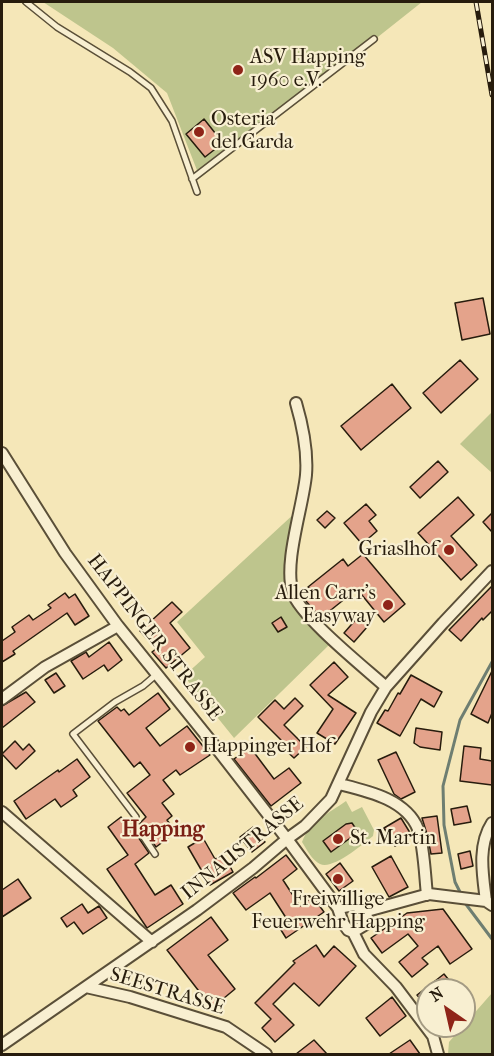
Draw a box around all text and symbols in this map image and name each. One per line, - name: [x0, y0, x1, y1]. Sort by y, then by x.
- place label: ASV Happing 1960 e.V.: [250, 46, 366, 93]
- marker: ASV Happing 1960 e.V.: [231, 63, 245, 77]
- place label: Osteria del Garda: [211, 108, 293, 155]
- marker: Osteria del Garda: [192, 125, 206, 139]
- place label: Griaslhof: [359, 538, 437, 562]
- marker: Griaslhof: [442, 543, 456, 557]
- street label: HAPPINGER STRASSE: [81, 550, 227, 726]
- place label: Allen Carr's Easyway: [275, 582, 376, 629]
- marker: Allen Carr's Easyway: [381, 598, 395, 612]
- place label: Happinger Hof: [202, 735, 332, 759]
- marker: Happinger Hof: [183, 740, 197, 754]
- street label: INNAUSTRASSE: [177, 792, 309, 906]
- district label: Happing: [122, 818, 204, 844]
- place label: St. Martin: [350, 827, 436, 851]
- marker: St. Martin: [331, 832, 345, 846]
- marker: Freiwillige Feuerwehr Happing: [331, 872, 345, 886]
- place label: Freiwillige Feuerwehr Happing: [251, 888, 425, 935]
- street label: SEESTRASSE: [107, 963, 227, 1021]
- north arrow: [416, 978, 476, 1038]
- text: N: [426, 983, 447, 1006]

